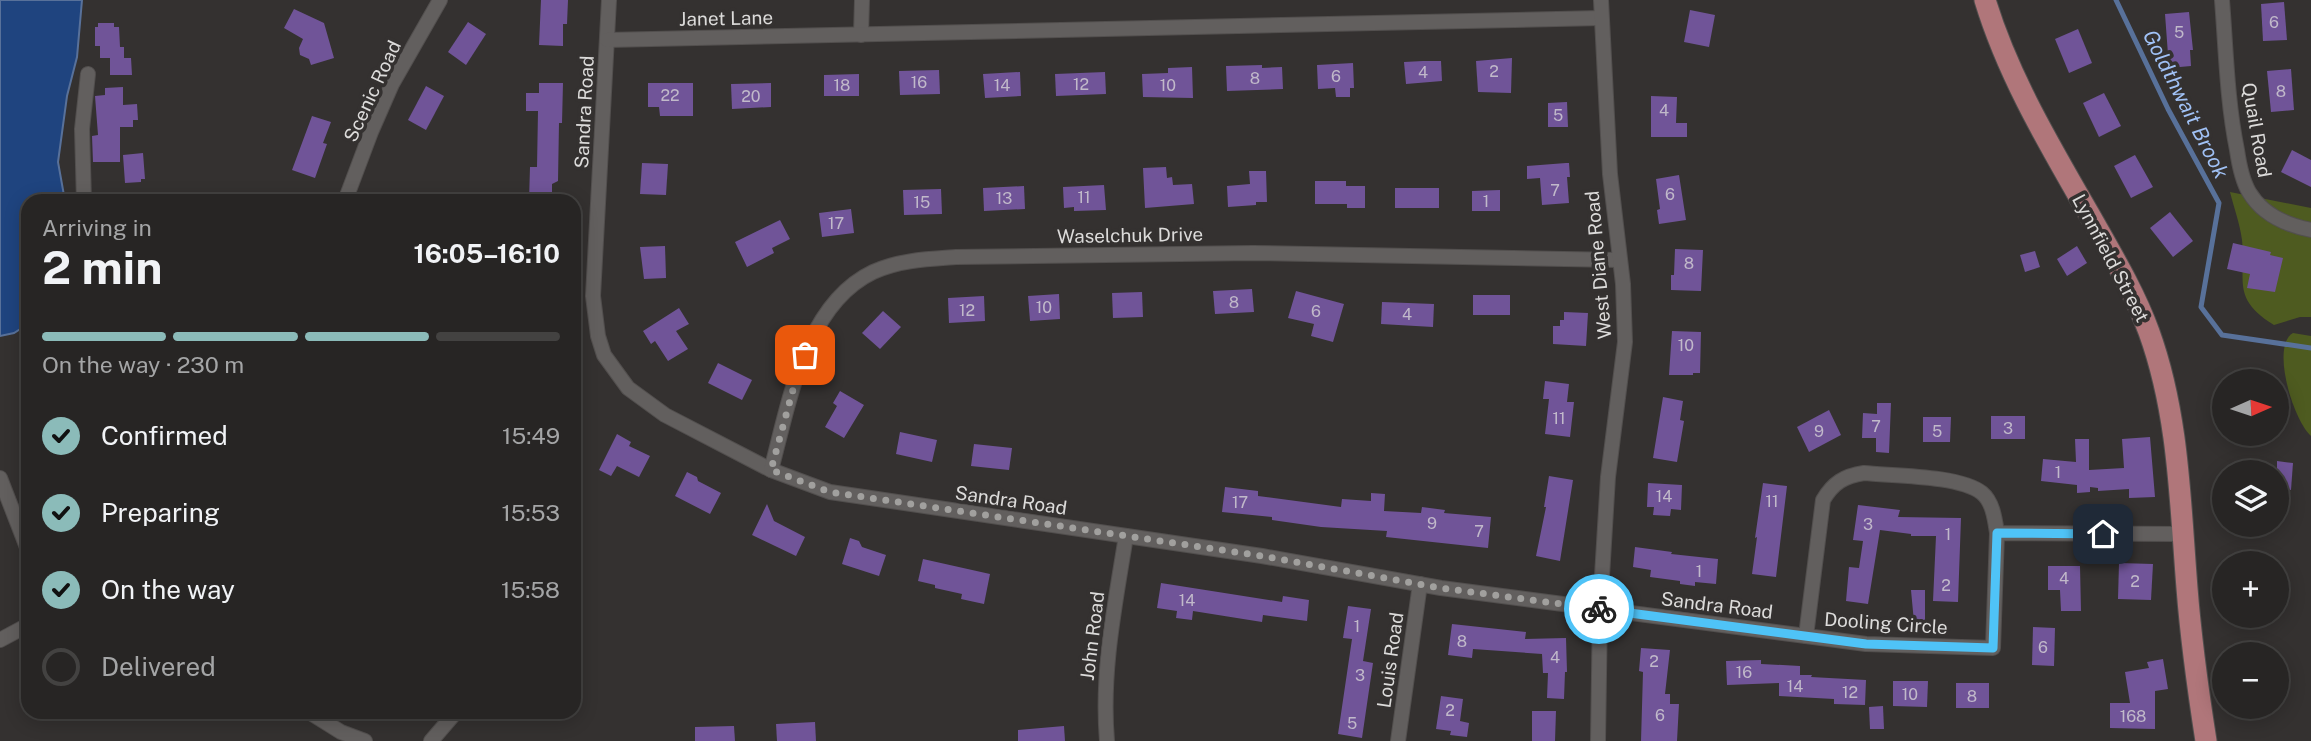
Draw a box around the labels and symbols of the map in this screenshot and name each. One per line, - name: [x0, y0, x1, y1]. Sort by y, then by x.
- street label: Janet Lane: [679, 6, 773, 30]
- house number: 6: [2269, 13, 2279, 32]
- house number: 5: [2174, 23, 2184, 42]
- water label: Goldthwait Brook: [2138, 25, 2235, 183]
- street label: Scenic Road: [339, 37, 405, 145]
- street label: Sandra Road: [570, 55, 598, 169]
- house number: 2: [1489, 62, 1499, 81]
- house number: 4: [1418, 63, 1428, 82]
- house number: 6: [1331, 67, 1341, 86]
- house number: 8: [1250, 69, 1260, 88]
- house number: 16: [911, 73, 927, 92]
- house number: 12: [1073, 75, 1089, 94]
- house number: 18: [834, 76, 850, 95]
- house number: 14: [994, 76, 1010, 95]
- house number: 10: [1160, 76, 1176, 95]
- street label: Quail Road: [2238, 81, 2276, 179]
- house number: 8: [2276, 82, 2286, 101]
- house number: 22: [660, 86, 680, 105]
- house number: 20: [741, 87, 761, 106]
- house number: 4: [1659, 101, 1669, 120]
- house number: 5: [1553, 106, 1563, 125]
- house number: 7: [1550, 181, 1560, 200]
- house number: 6: [1665, 185, 1675, 204]
- house number: 11: [1077, 188, 1091, 207]
- house number: 13: [996, 189, 1012, 208]
- street label: West Diane Road: [1581, 190, 1615, 340]
- street label: Lynnfield Street: [2068, 190, 2154, 326]
- house number: 1: [1483, 192, 1489, 211]
- house number: 15: [914, 193, 930, 212]
- house number: 17: [828, 214, 844, 233]
- street label: Waselchuk Drive: [1057, 223, 1203, 247]
- house number: 8: [1684, 254, 1694, 273]
- house number: 8: [1229, 293, 1239, 312]
- house number: 10: [1036, 298, 1052, 317]
- house number: 12: [959, 301, 975, 320]
- house number: 6: [1311, 302, 1321, 321]
- house number: 4: [1402, 305, 1412, 324]
- pin: [775, 325, 835, 385]
- house number: 10: [1678, 336, 1694, 355]
- north arrow: [2212, 369, 2289, 446]
- house number: 11: [1552, 409, 1566, 428]
- house number: 7: [1871, 417, 1881, 436]
- house number: 3: [2003, 419, 2013, 438]
- house number: 9: [1814, 422, 1824, 441]
- house number: 5: [1932, 422, 1942, 441]
- house number: 1: [2055, 463, 2061, 482]
- street label: Sandra Road: [954, 481, 1068, 519]
- house number: 14: [1656, 487, 1672, 506]
- house number: 11: [1765, 492, 1779, 511]
- house number: 17: [1232, 493, 1248, 512]
- pin: [2073, 504, 2133, 564]
- house number: 9: [1427, 514, 1437, 533]
- house number: 3: [1863, 515, 1873, 534]
- house number: 7: [1474, 522, 1484, 541]
- house number: 1: [1945, 525, 1951, 544]
- house number: 1: [1696, 562, 1702, 581]
- house number: 4: [2059, 569, 2069, 588]
- house number: 2: [2130, 572, 2140, 591]
- courier: [1564, 574, 1634, 644]
- house number: 2: [1941, 576, 1951, 595]
- street label: Sandra Road: [1660, 587, 1774, 623]
- street label: John Road: [1076, 590, 1108, 682]
- house number: 14: [1179, 591, 1195, 610]
- street label: Dooling Circle: [1823, 608, 1949, 638]
- street label: Louis Road: [1372, 611, 1408, 709]
- house number: 1: [1354, 617, 1360, 636]
- house number: 8: [1457, 632, 1467, 651]
- house number: 6: [2038, 638, 2048, 657]
- house number: 4: [1550, 648, 1560, 667]
- house number: 2: [1649, 652, 1659, 671]
- house number: 16: [1736, 663, 1752, 682]
- house number: 3: [1355, 666, 1365, 685]
- house number: 14: [1787, 677, 1803, 696]
- house number: 12: [1842, 683, 1858, 702]
- house number: 10: [1902, 685, 1918, 704]
- house number: 8: [1967, 687, 1977, 706]
- house number: 2: [1445, 701, 1455, 720]
- house number: 6: [1655, 706, 1665, 725]
- house number: 168: [2120, 707, 2146, 726]
- house number: 5: [1347, 714, 1357, 733]

